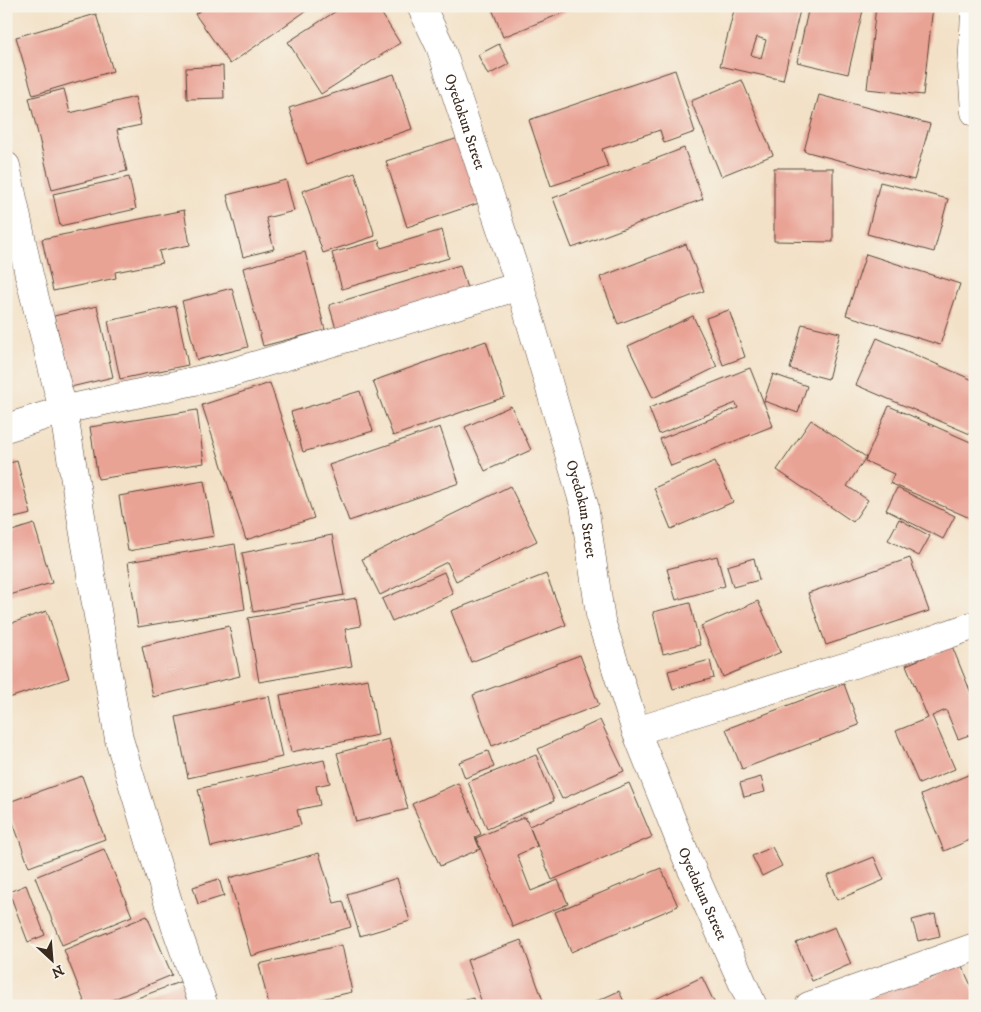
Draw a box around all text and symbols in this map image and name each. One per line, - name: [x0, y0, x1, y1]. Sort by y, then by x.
- street label: Oyedokun Street: [440, 71, 490, 172]
- street label: Oyedokun Street: [561, 458, 601, 560]
- street label: Oyedokun Street: [673, 845, 731, 944]
- north arrow: [28, 934, 78, 984]
- text: N: [48, 960, 66, 982]

